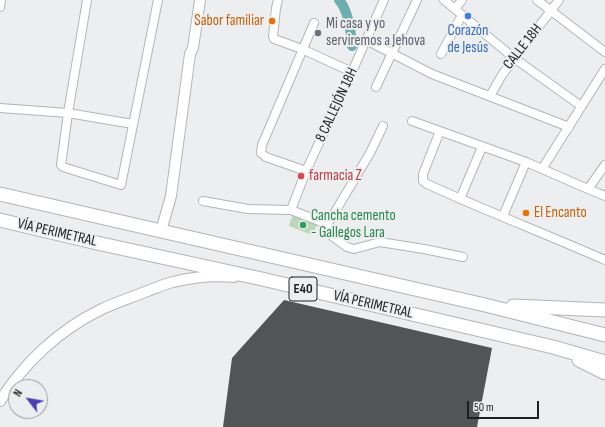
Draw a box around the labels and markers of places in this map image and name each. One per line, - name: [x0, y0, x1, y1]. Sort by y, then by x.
- marker: Corazón de Jesús: [463, 11, 473, 21]
- place label: Sabor familiar: [194, 12, 264, 30]
- place label: Mi casa y yo serviremos a Jehova: [326, 15, 425, 50]
- marker: Sabor familiar: [267, 16, 277, 26]
- place label: Corazón de Jesús: [447, 22, 489, 57]
- marker: Mi casa y yo serviremos a Jehova: [313, 28, 323, 38]
- place label: farmacia Z: [309, 167, 362, 185]
- marker: farmacia Z: [296, 171, 306, 181]
- place label: El Encanto: [534, 204, 587, 222]
- place label: Cancha cemento - Gallegos Lara: [311, 207, 396, 242]
- marker: El Encanto: [521, 208, 531, 218]
- marker: Cancha cemento - Gallegos Lara: [298, 220, 308, 230]

